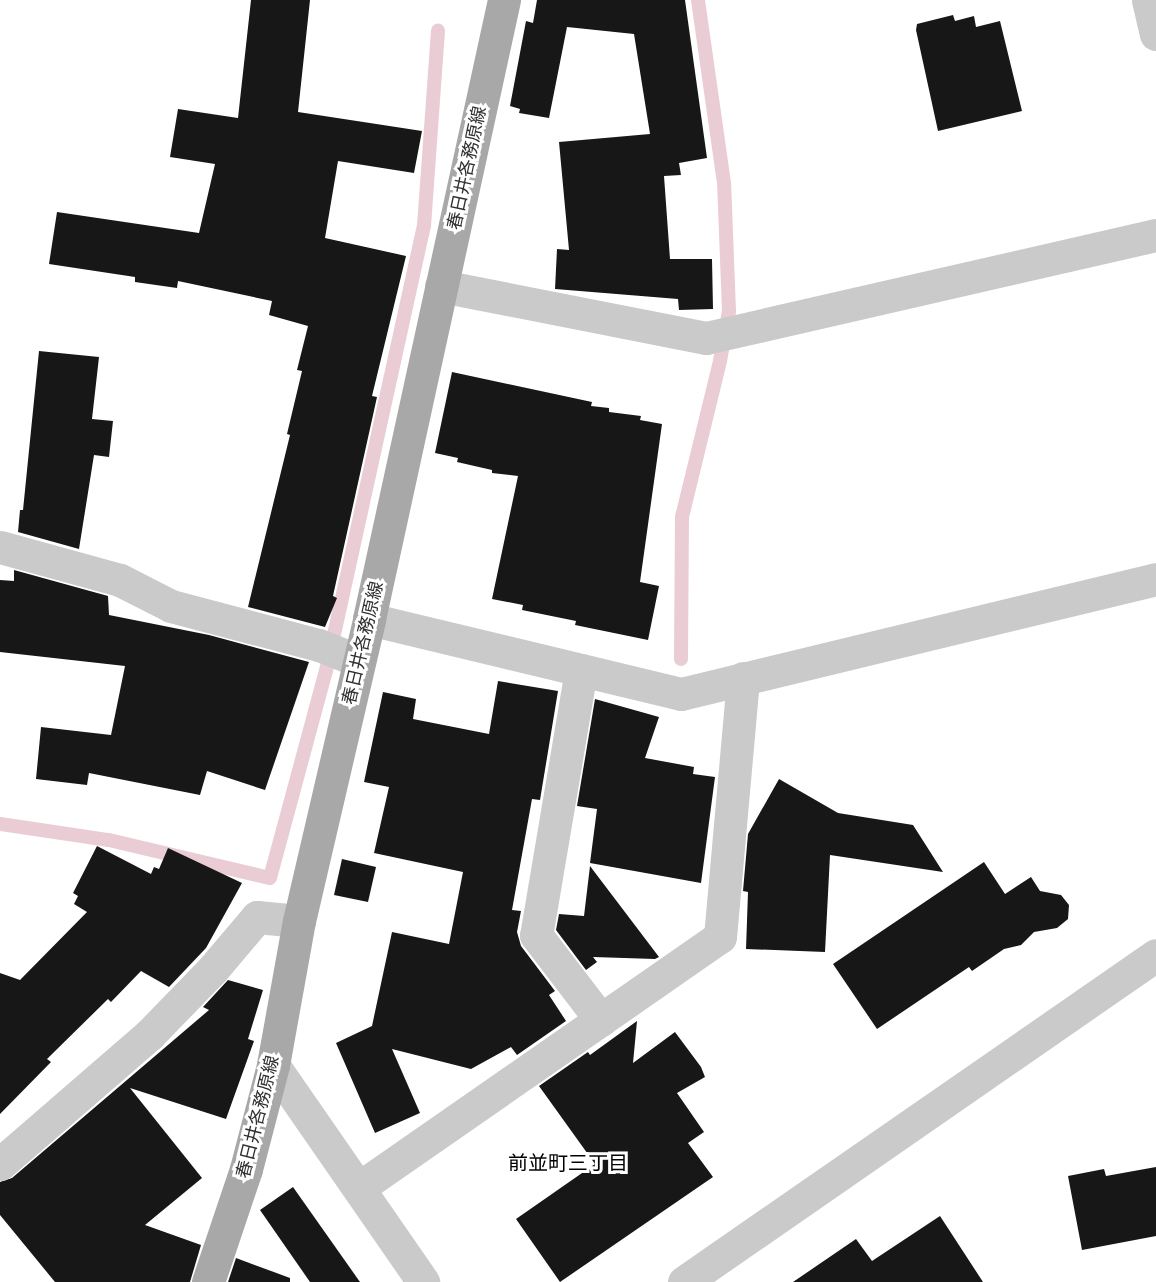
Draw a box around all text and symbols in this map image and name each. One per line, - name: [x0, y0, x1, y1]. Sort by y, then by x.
- street label: 春日井各務原線: [443, 104, 491, 232]
- street label: 春日井各務原線: [338, 579, 388, 707]
- street label: 春日井各務原線: [232, 1053, 284, 1181]
- district label: 前並町三丁目: [508, 1150, 628, 1174]

